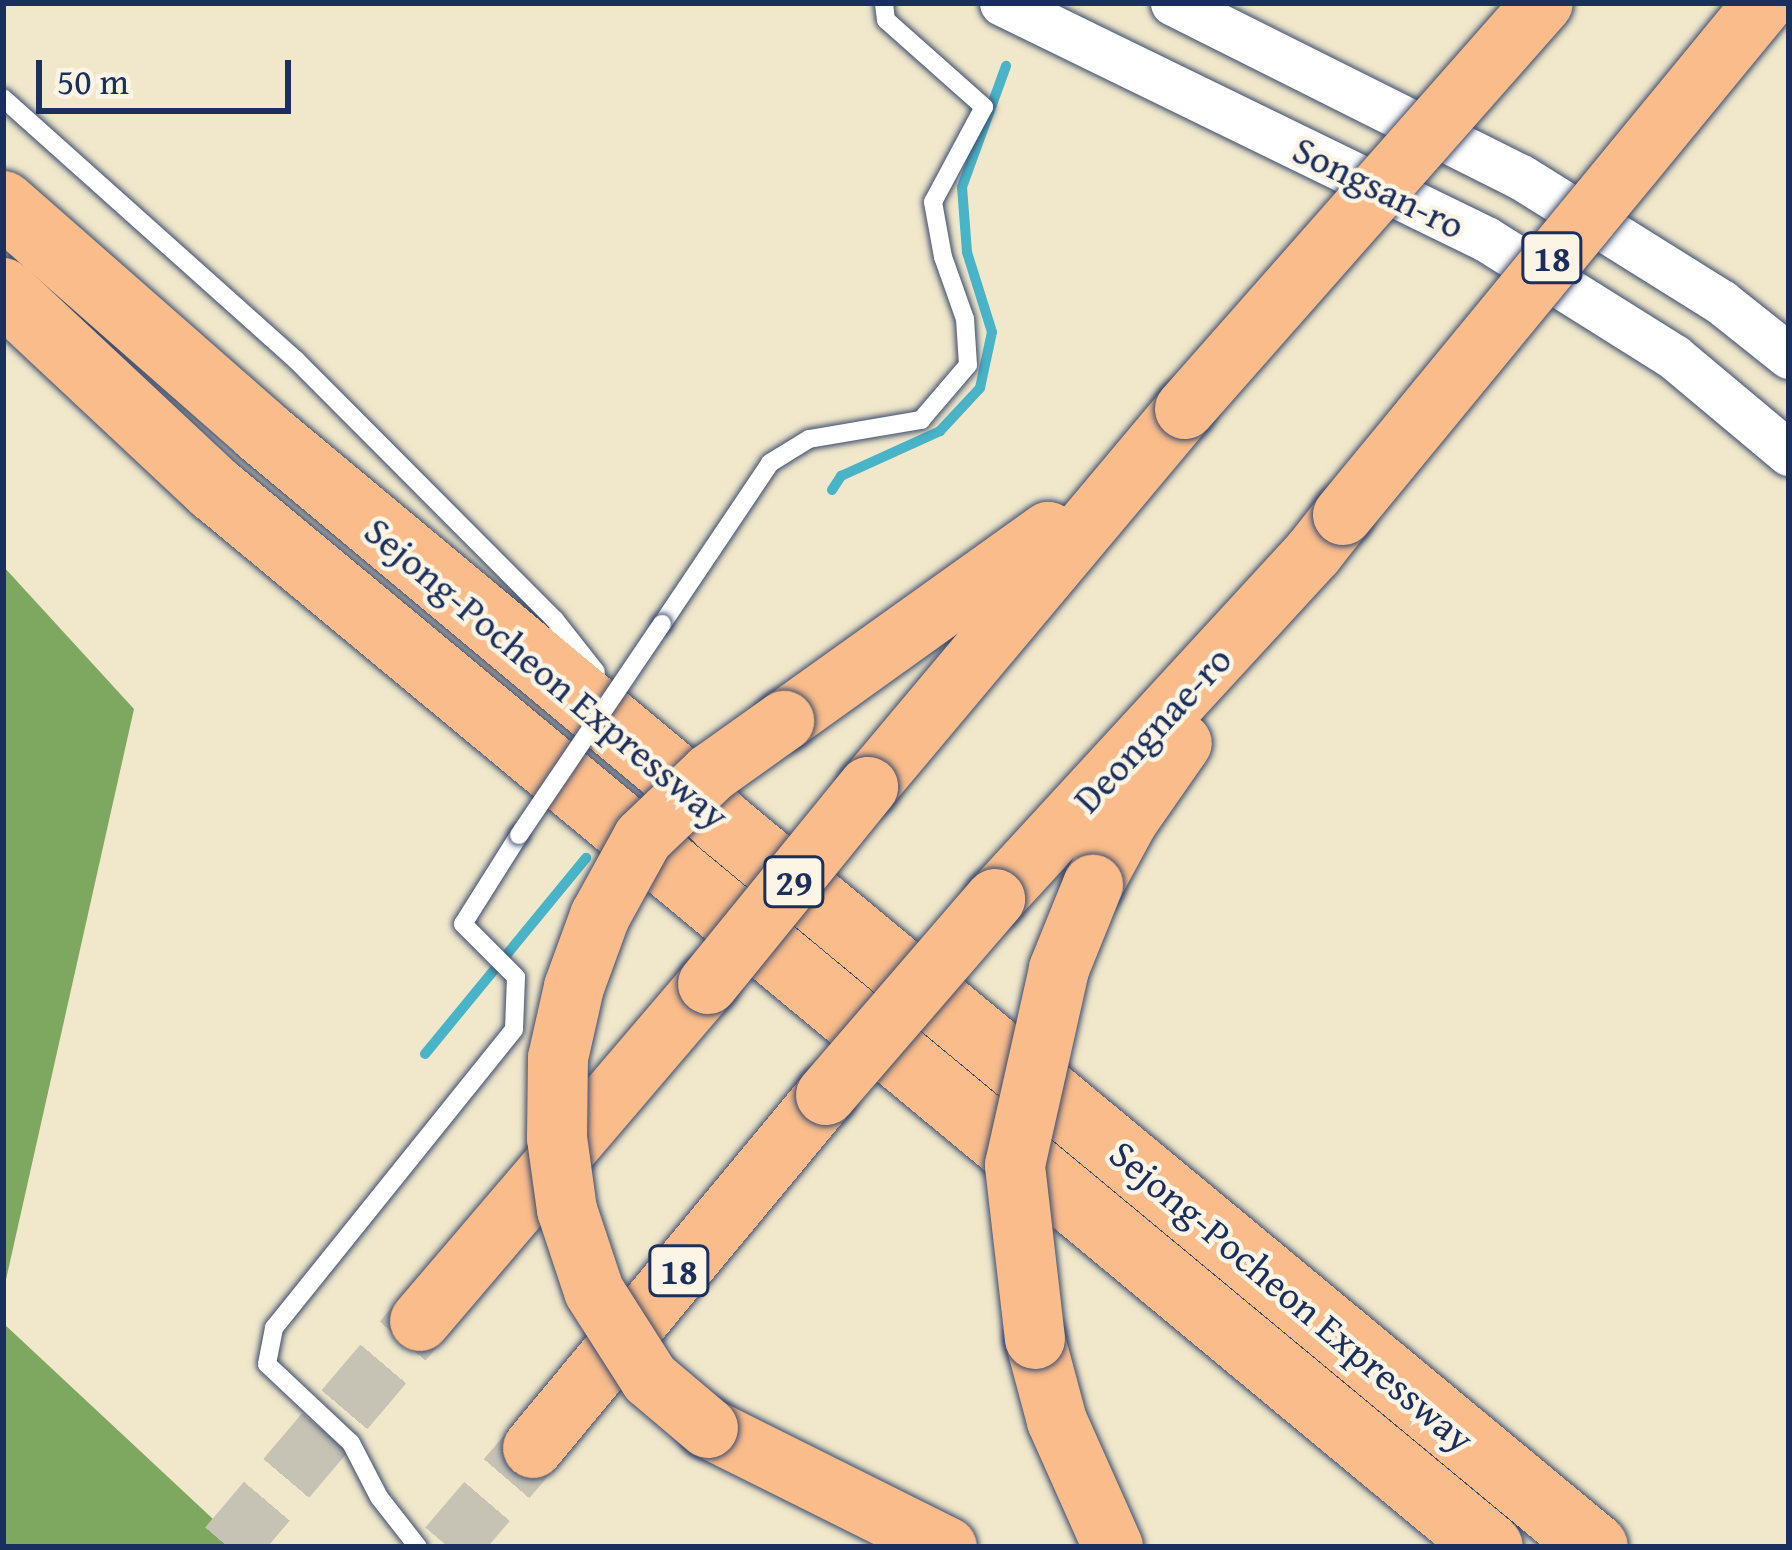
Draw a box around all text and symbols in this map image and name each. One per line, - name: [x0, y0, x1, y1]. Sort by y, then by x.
- scale bar: [42, 36, 297, 110]
- text: 50 m: [57, 54, 129, 107]
- street label: Songsan-ro: [1286, 125, 1472, 249]
- road number: 18: [1519, 228, 1585, 288]
- street label: Sejong-Pocheon Expressway: [355, 507, 739, 839]
- street label: Deongnae-ro: [1063, 636, 1241, 822]
- road number: 29: [761, 852, 827, 912]
- street label: Sejong-Pocheon Expressway: [1100, 1130, 1484, 1462]
- road number: 18: [646, 1241, 712, 1301]

